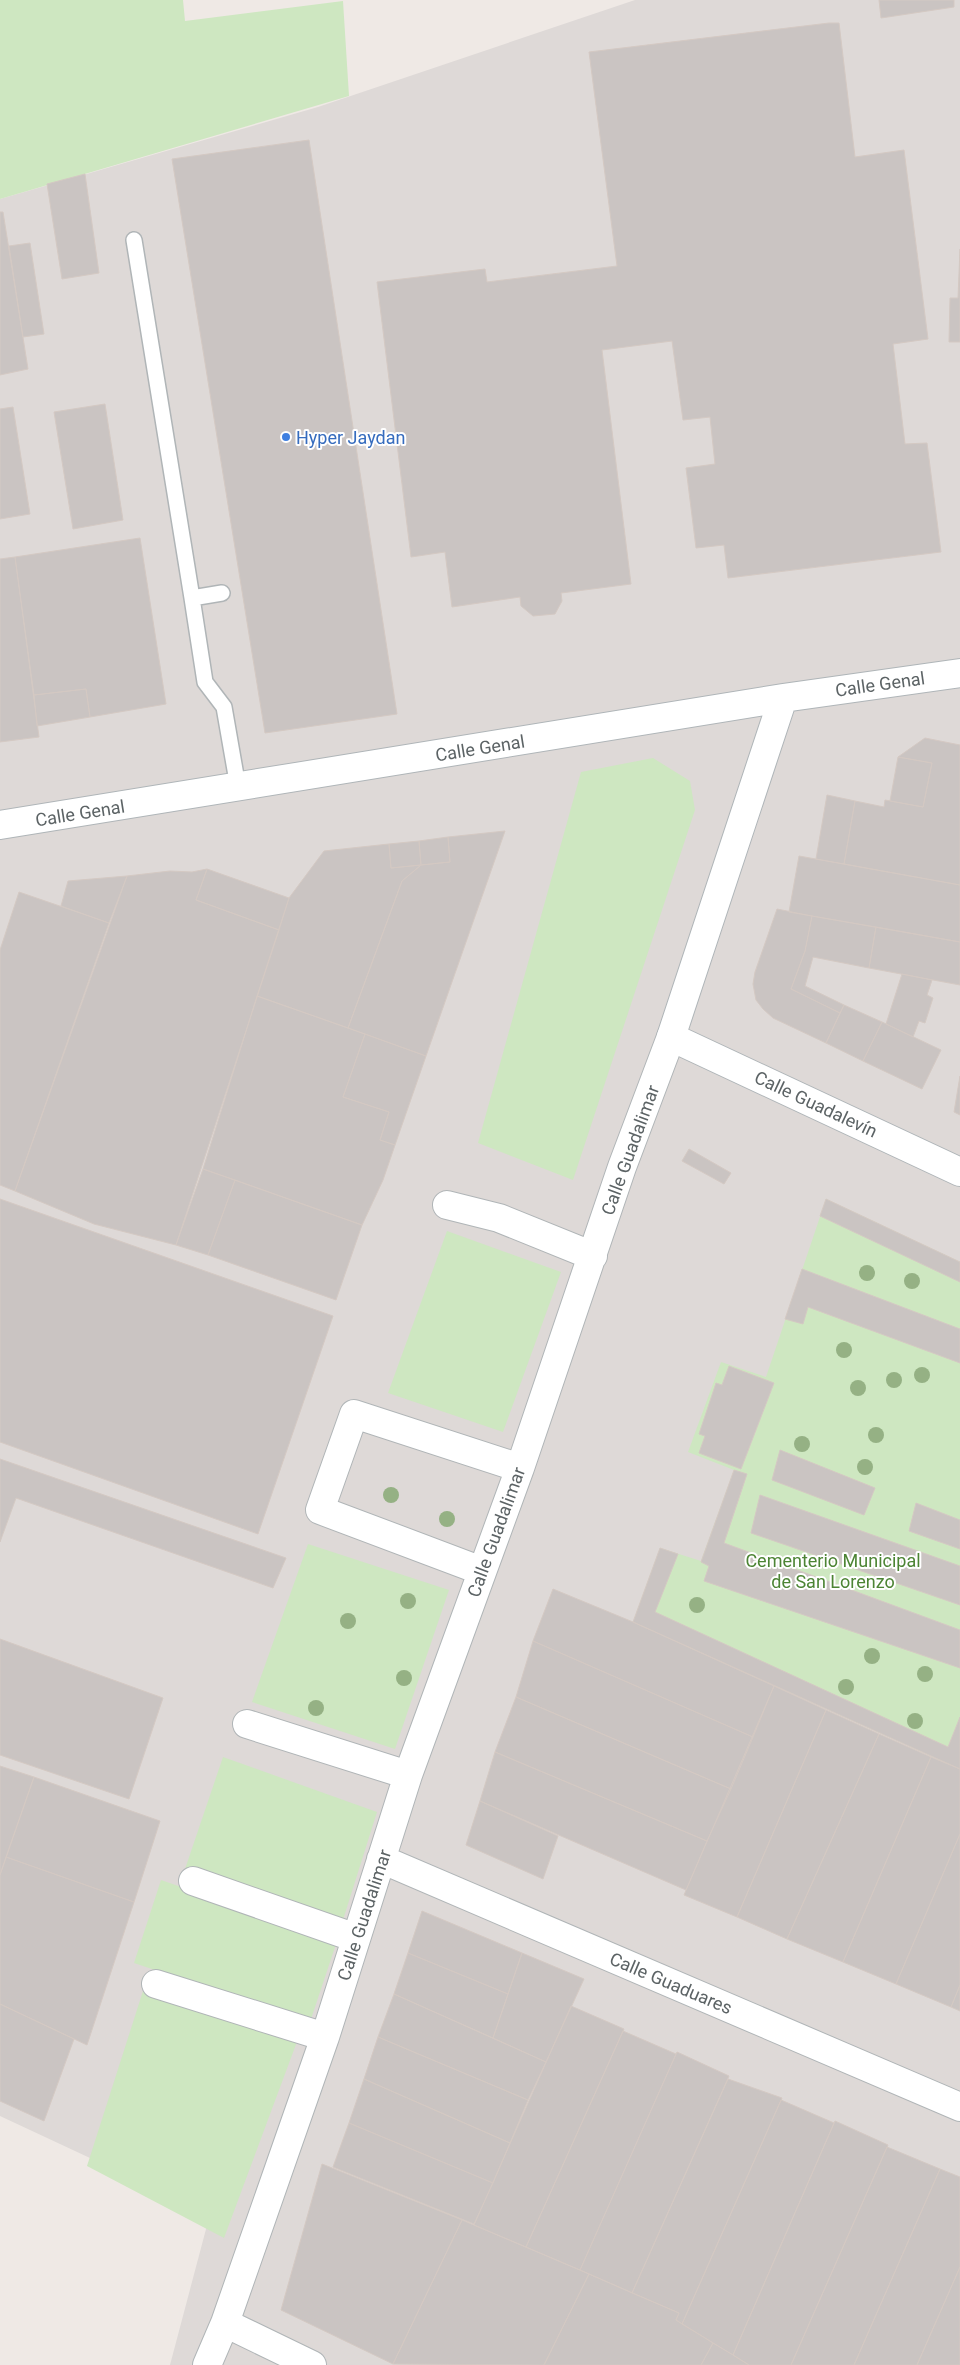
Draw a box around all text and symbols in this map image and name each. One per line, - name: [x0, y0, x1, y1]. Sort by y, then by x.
- place label: Hyper Jaydan: [296, 427, 405, 448]
- marker: Hyper Jaydan: [280, 431, 292, 443]
- street label: Calle Genal: [834, 667, 926, 701]
- street label: Calle Genal: [434, 731, 526, 765]
- street label: Calle Genal: [34, 796, 126, 830]
- street label: Calle Guadalevín: [751, 1066, 881, 1142]
- street label: Calle Guadalimar: [597, 1082, 663, 1218]
- street label: Calle Guadalimar: [463, 1464, 529, 1600]
- park label: Cementerio Municipal de San Lorenzo: [745, 1550, 921, 1592]
- street label: Calle Guadalimar: [333, 1847, 395, 1983]
- street label: Calle Guaduares: [607, 1948, 735, 2018]

